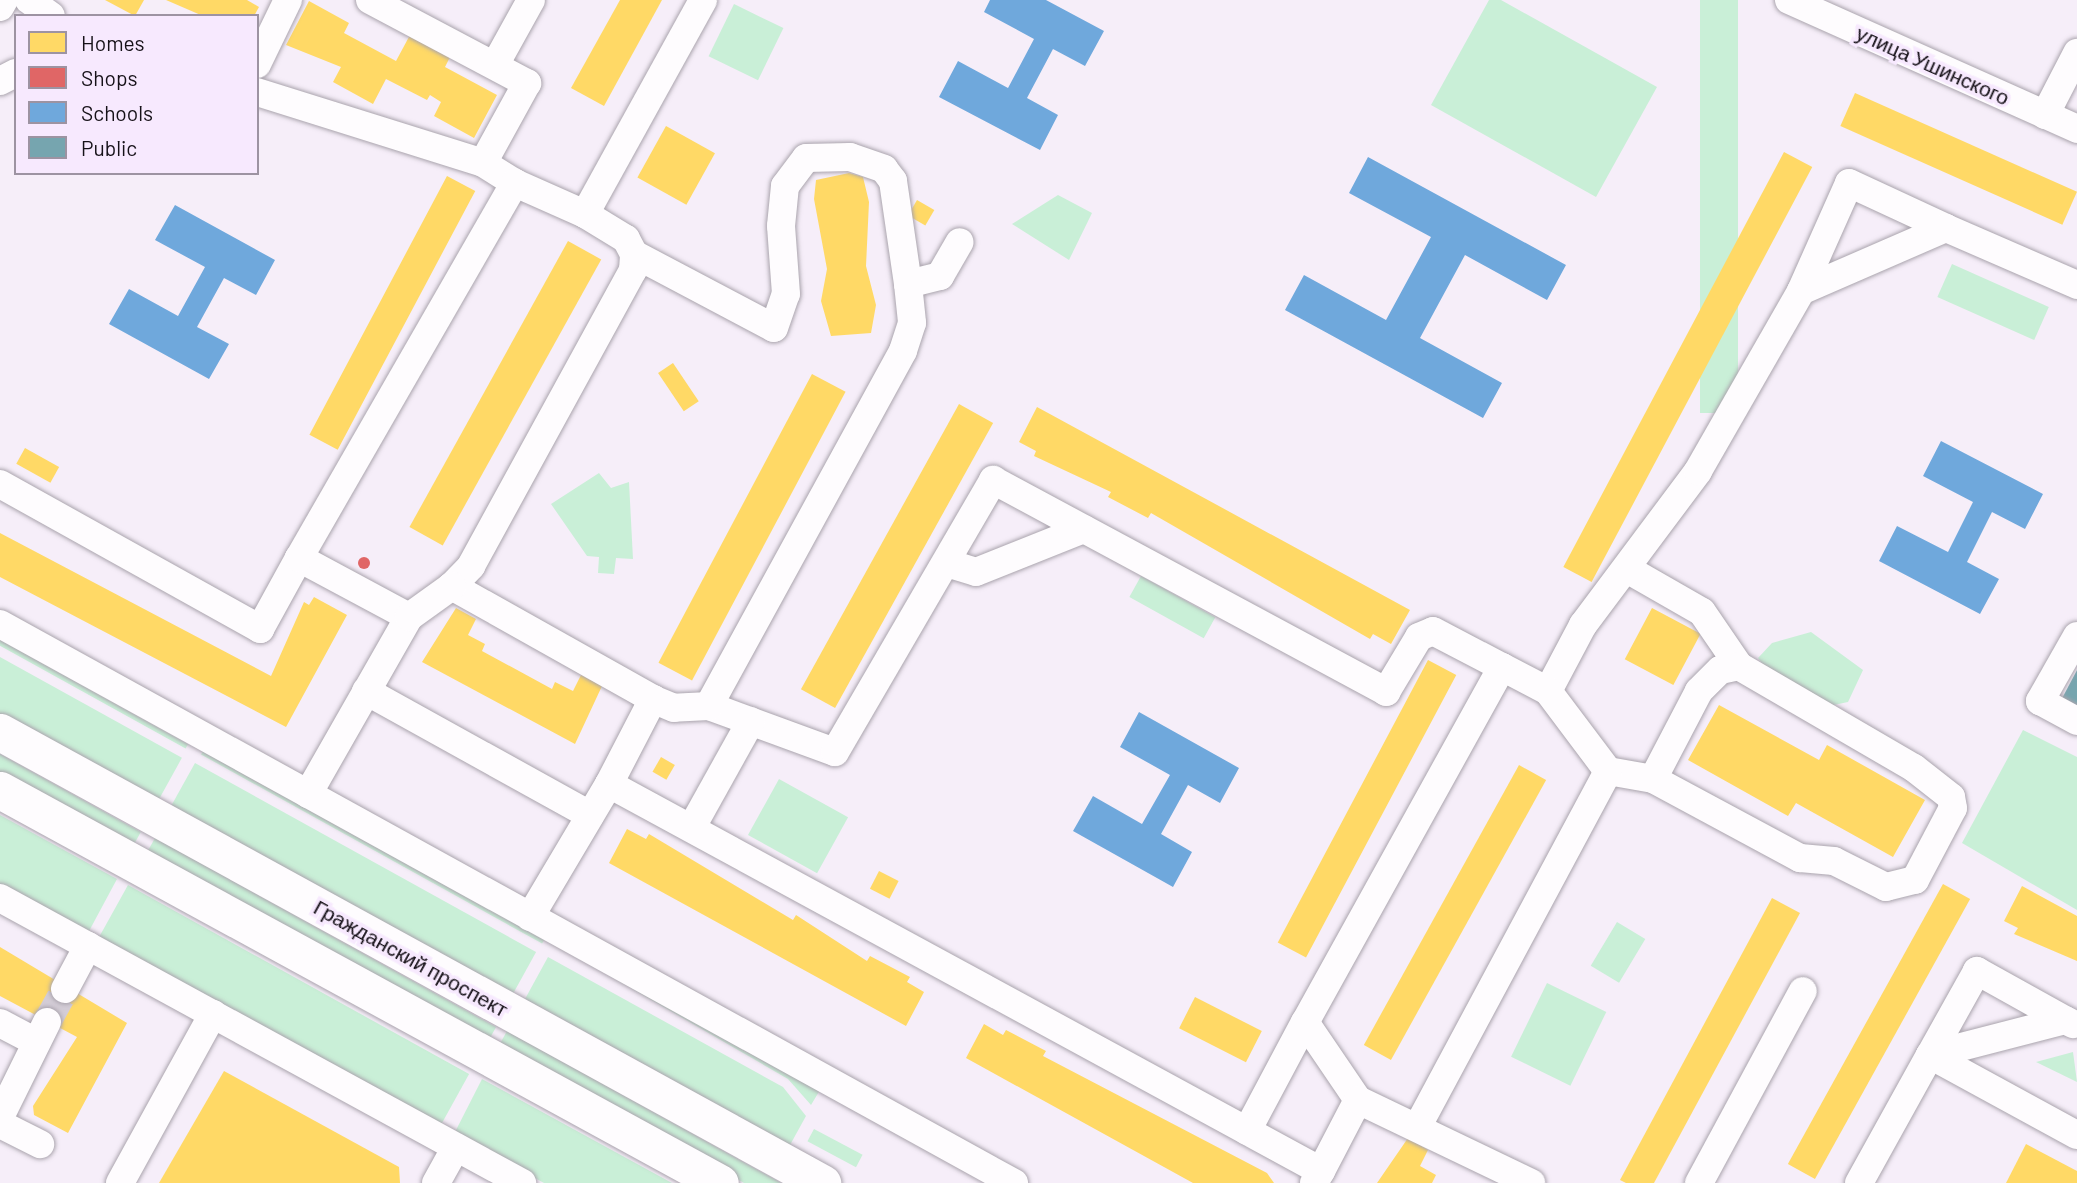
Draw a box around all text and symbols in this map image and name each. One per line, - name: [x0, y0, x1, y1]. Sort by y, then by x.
- legend: [14, 14, 259, 175]
- street label: улица Ушинского: [1853, 20, 2013, 110]
- text: Homes: [81, 30, 145, 55]
- text: Shops: [81, 65, 138, 90]
- text: Schools: [81, 100, 153, 125]
- text: Public: [81, 135, 137, 160]
- street label: Гражданский проспект: [310, 894, 512, 1022]

